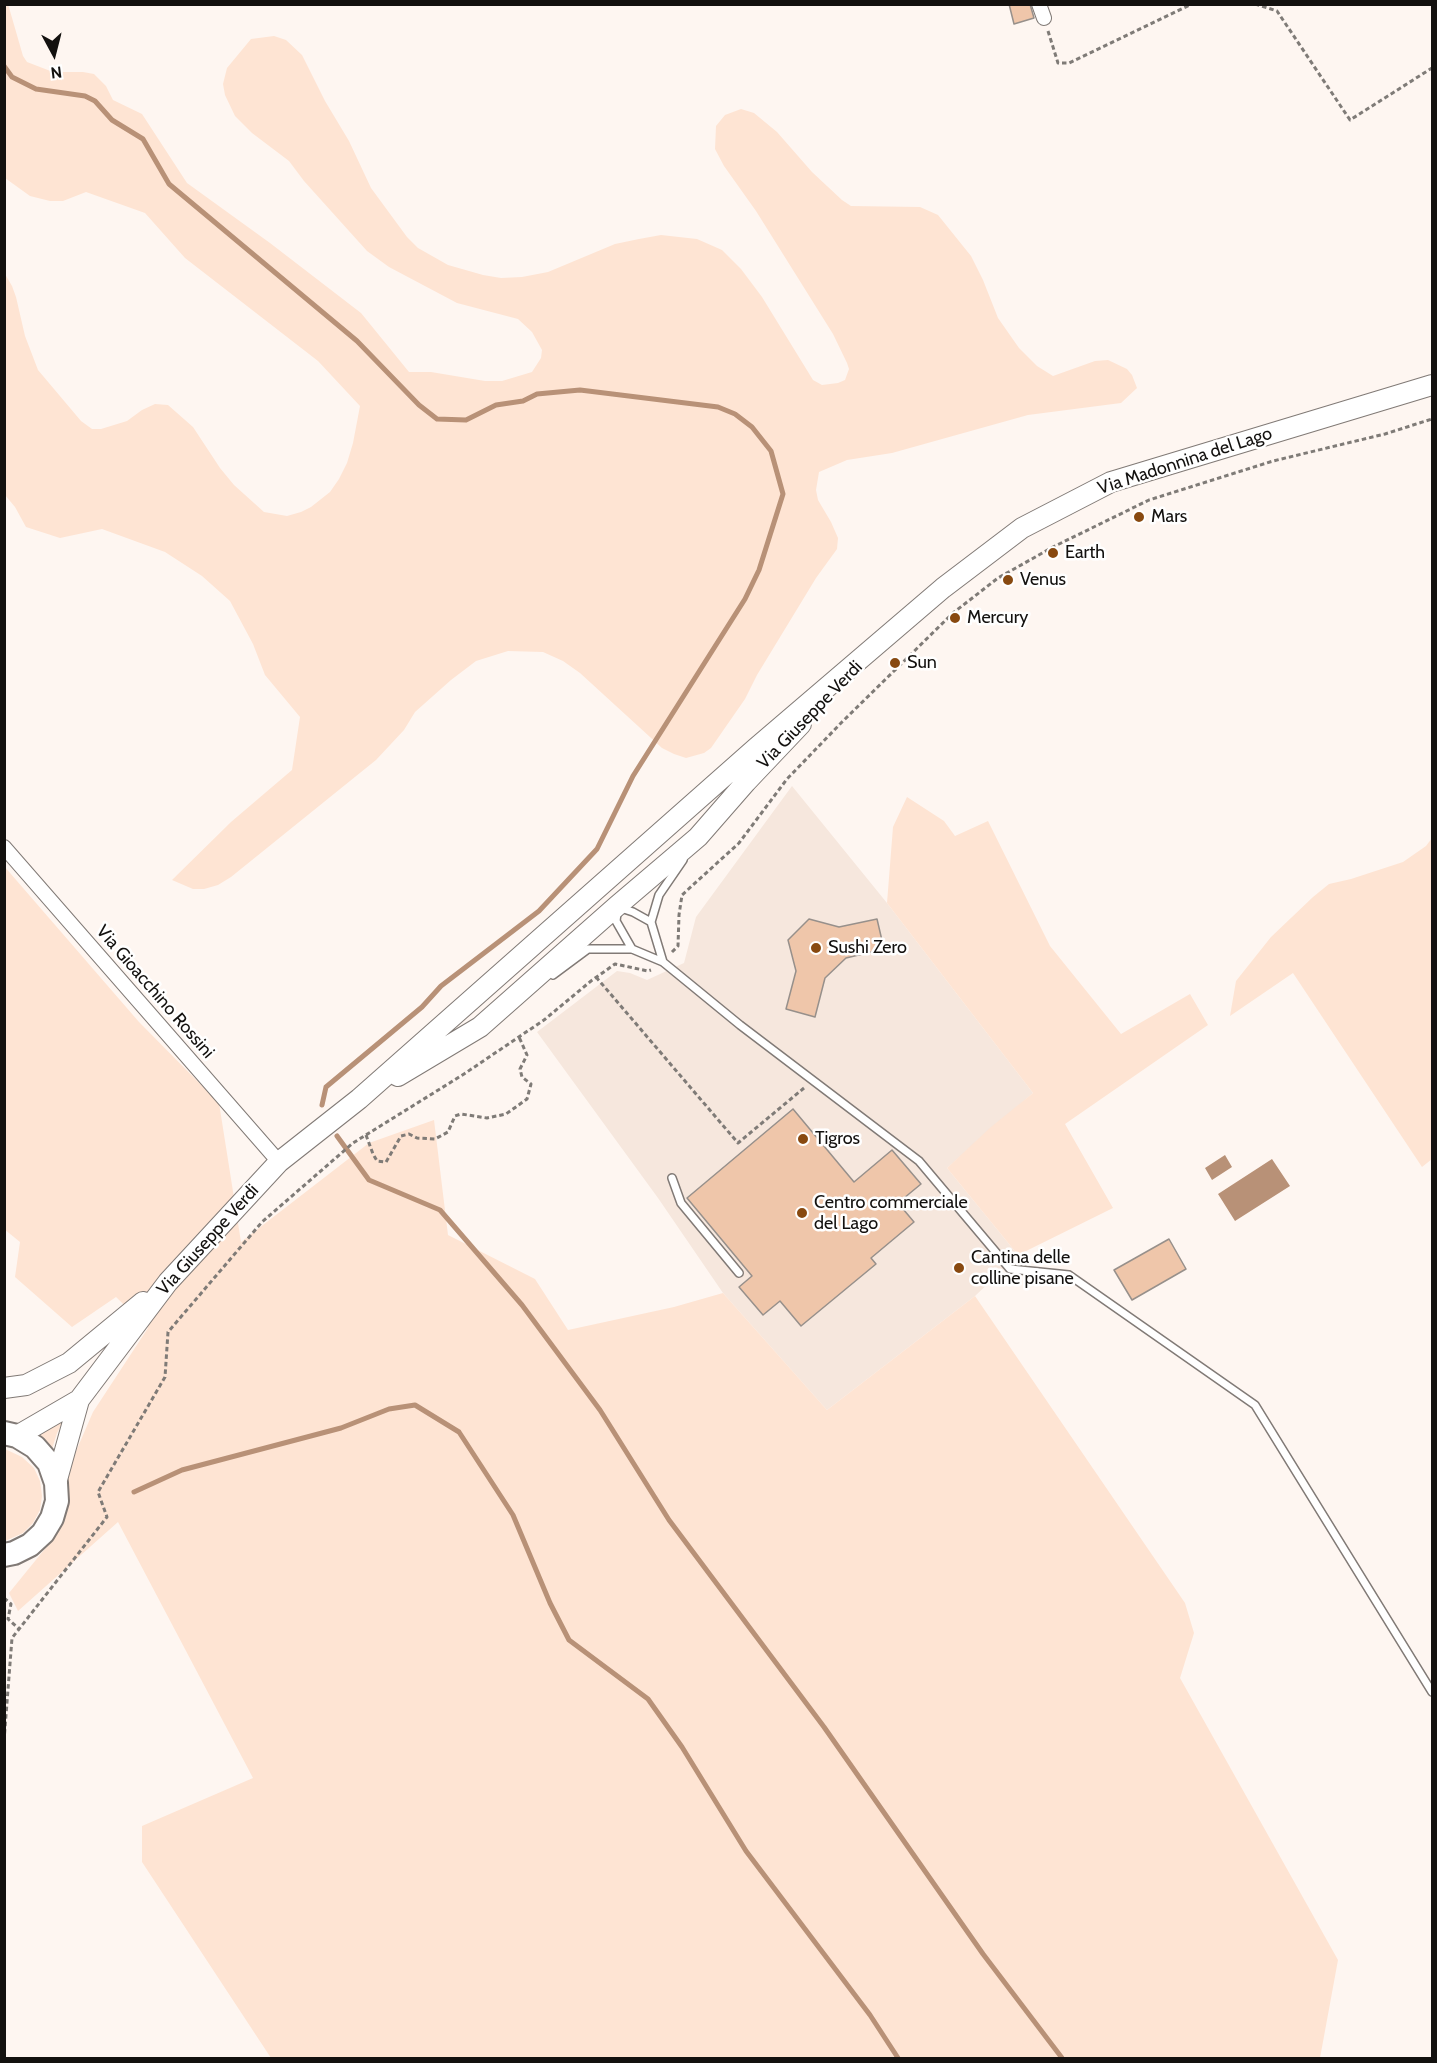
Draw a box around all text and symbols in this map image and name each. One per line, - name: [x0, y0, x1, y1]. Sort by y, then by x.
- north arrow: [24, 24, 84, 84]
- text: N: [49, 62, 63, 82]
- street label: Via Madonnina del Lago: [1095, 423, 1275, 499]
- place label: Mars: [1151, 506, 1187, 528]
- marker: Mars: [1132, 510, 1146, 524]
- place label: Earth: [1065, 542, 1105, 564]
- marker: Earth: [1046, 546, 1060, 560]
- place label: Venus: [1020, 569, 1066, 591]
- marker: Venus: [1001, 573, 1015, 587]
- place label: Mercury: [967, 607, 1028, 629]
- marker: Mercury: [948, 611, 962, 625]
- place label: Sun: [907, 652, 937, 674]
- street label: Via Giuseppe Verdi: [753, 656, 867, 774]
- marker: Sun: [888, 656, 902, 670]
- street label: Via Gioacchino Rossini: [91, 921, 219, 1063]
- place label: Sushi Zero: [828, 937, 907, 959]
- marker: Sushi Zero: [809, 941, 823, 955]
- place label: Tigros: [815, 1128, 860, 1150]
- marker: Tigros: [796, 1132, 810, 1146]
- street label: Via Giuseppe Verdi: [153, 1180, 263, 1300]
- place label: Centro commerciale del Lago: [814, 1192, 968, 1234]
- marker: Centro commerciale del Lago: [795, 1206, 809, 1220]
- place label: Cantina delle colline pisane: [971, 1247, 1074, 1290]
- marker: Cantina delle colline pisane: [952, 1261, 966, 1275]

